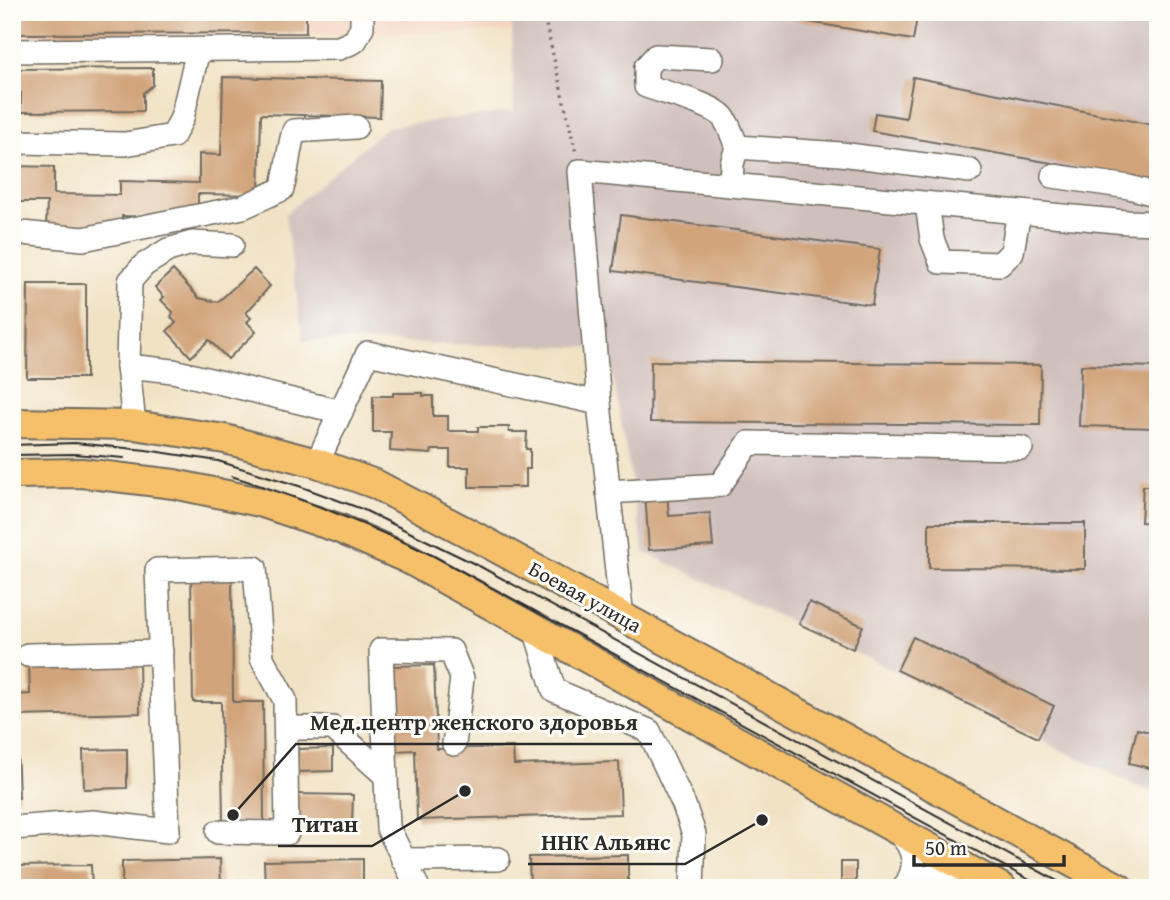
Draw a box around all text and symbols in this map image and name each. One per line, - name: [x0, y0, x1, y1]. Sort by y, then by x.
- street label: Боевая улица: [523, 553, 647, 640]
- callout: Мед.центр женского здоровья: [296, 700, 652, 744]
- text: Мед.центр женского здоровья: [310, 705, 638, 738]
- callout: Титан: [278, 802, 372, 846]
- text: Титан: [292, 807, 358, 840]
- callout: ННК Альянс: [528, 820, 685, 864]
- scale bar: [914, 823, 1065, 867]
- text: ННК Альянс: [541, 825, 671, 858]
- text: 50 m: [925, 832, 967, 863]

